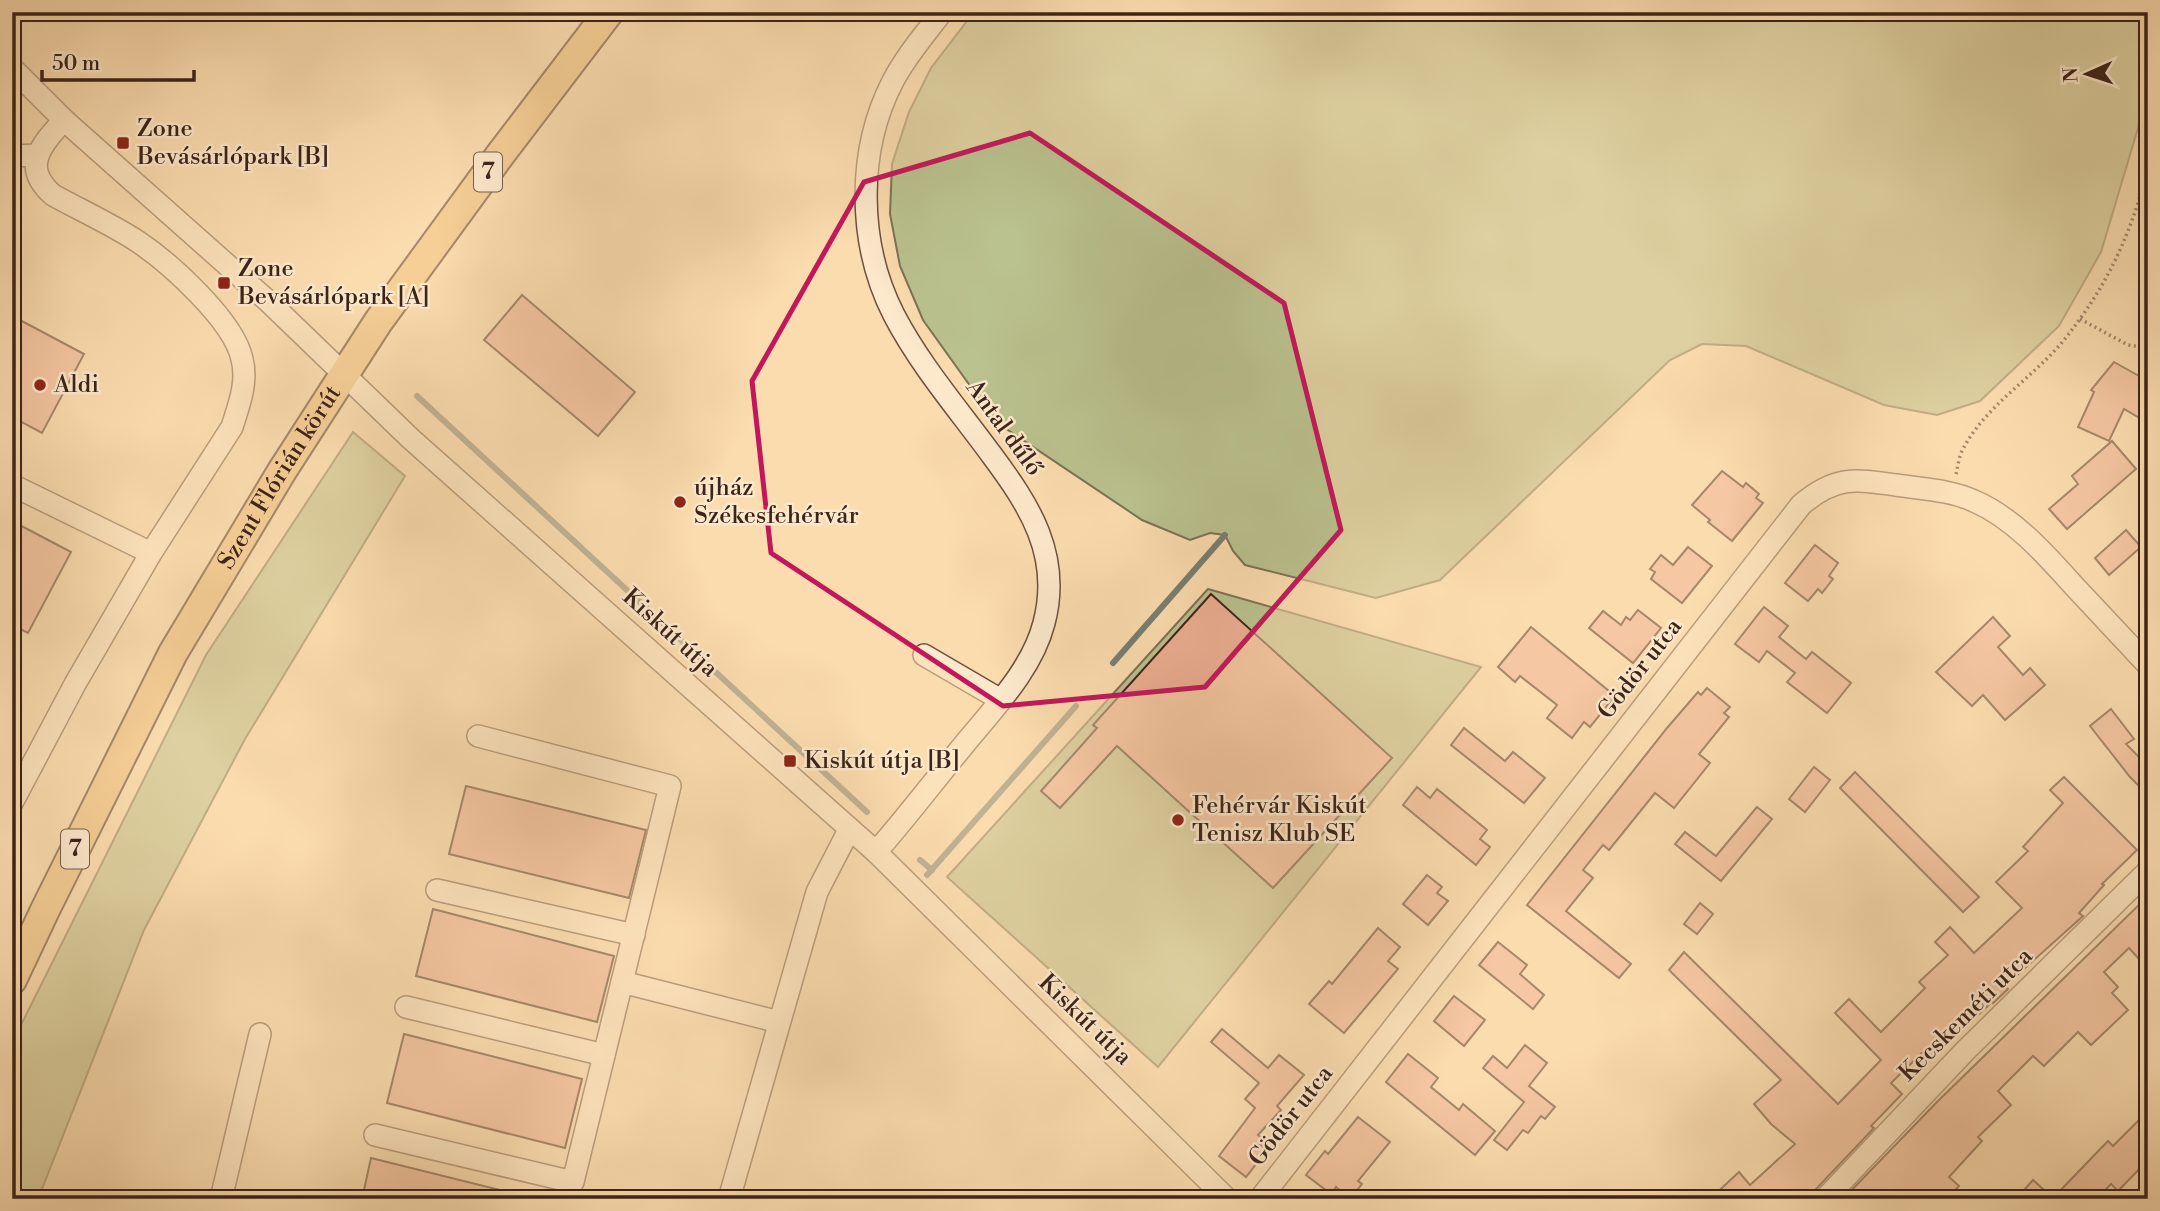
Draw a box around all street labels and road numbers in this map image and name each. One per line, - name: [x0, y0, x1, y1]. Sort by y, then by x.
- road number: 7: [474, 153, 502, 192]
- street label: Antal dűlő: [958, 373, 1049, 482]
- street label: Szent Flórián körút: [212, 379, 348, 575]
- street label: Kiskút útja: [616, 582, 725, 684]
- street label: Gödör utca: [1591, 612, 1689, 725]
- road number: 7: [61, 830, 89, 869]
- street label: Kecskeméti utca: [1893, 941, 2040, 1088]
- street label: Kiskút útja: [1032, 968, 1139, 1073]
- street label: Gödör utca: [1242, 1059, 1340, 1172]

